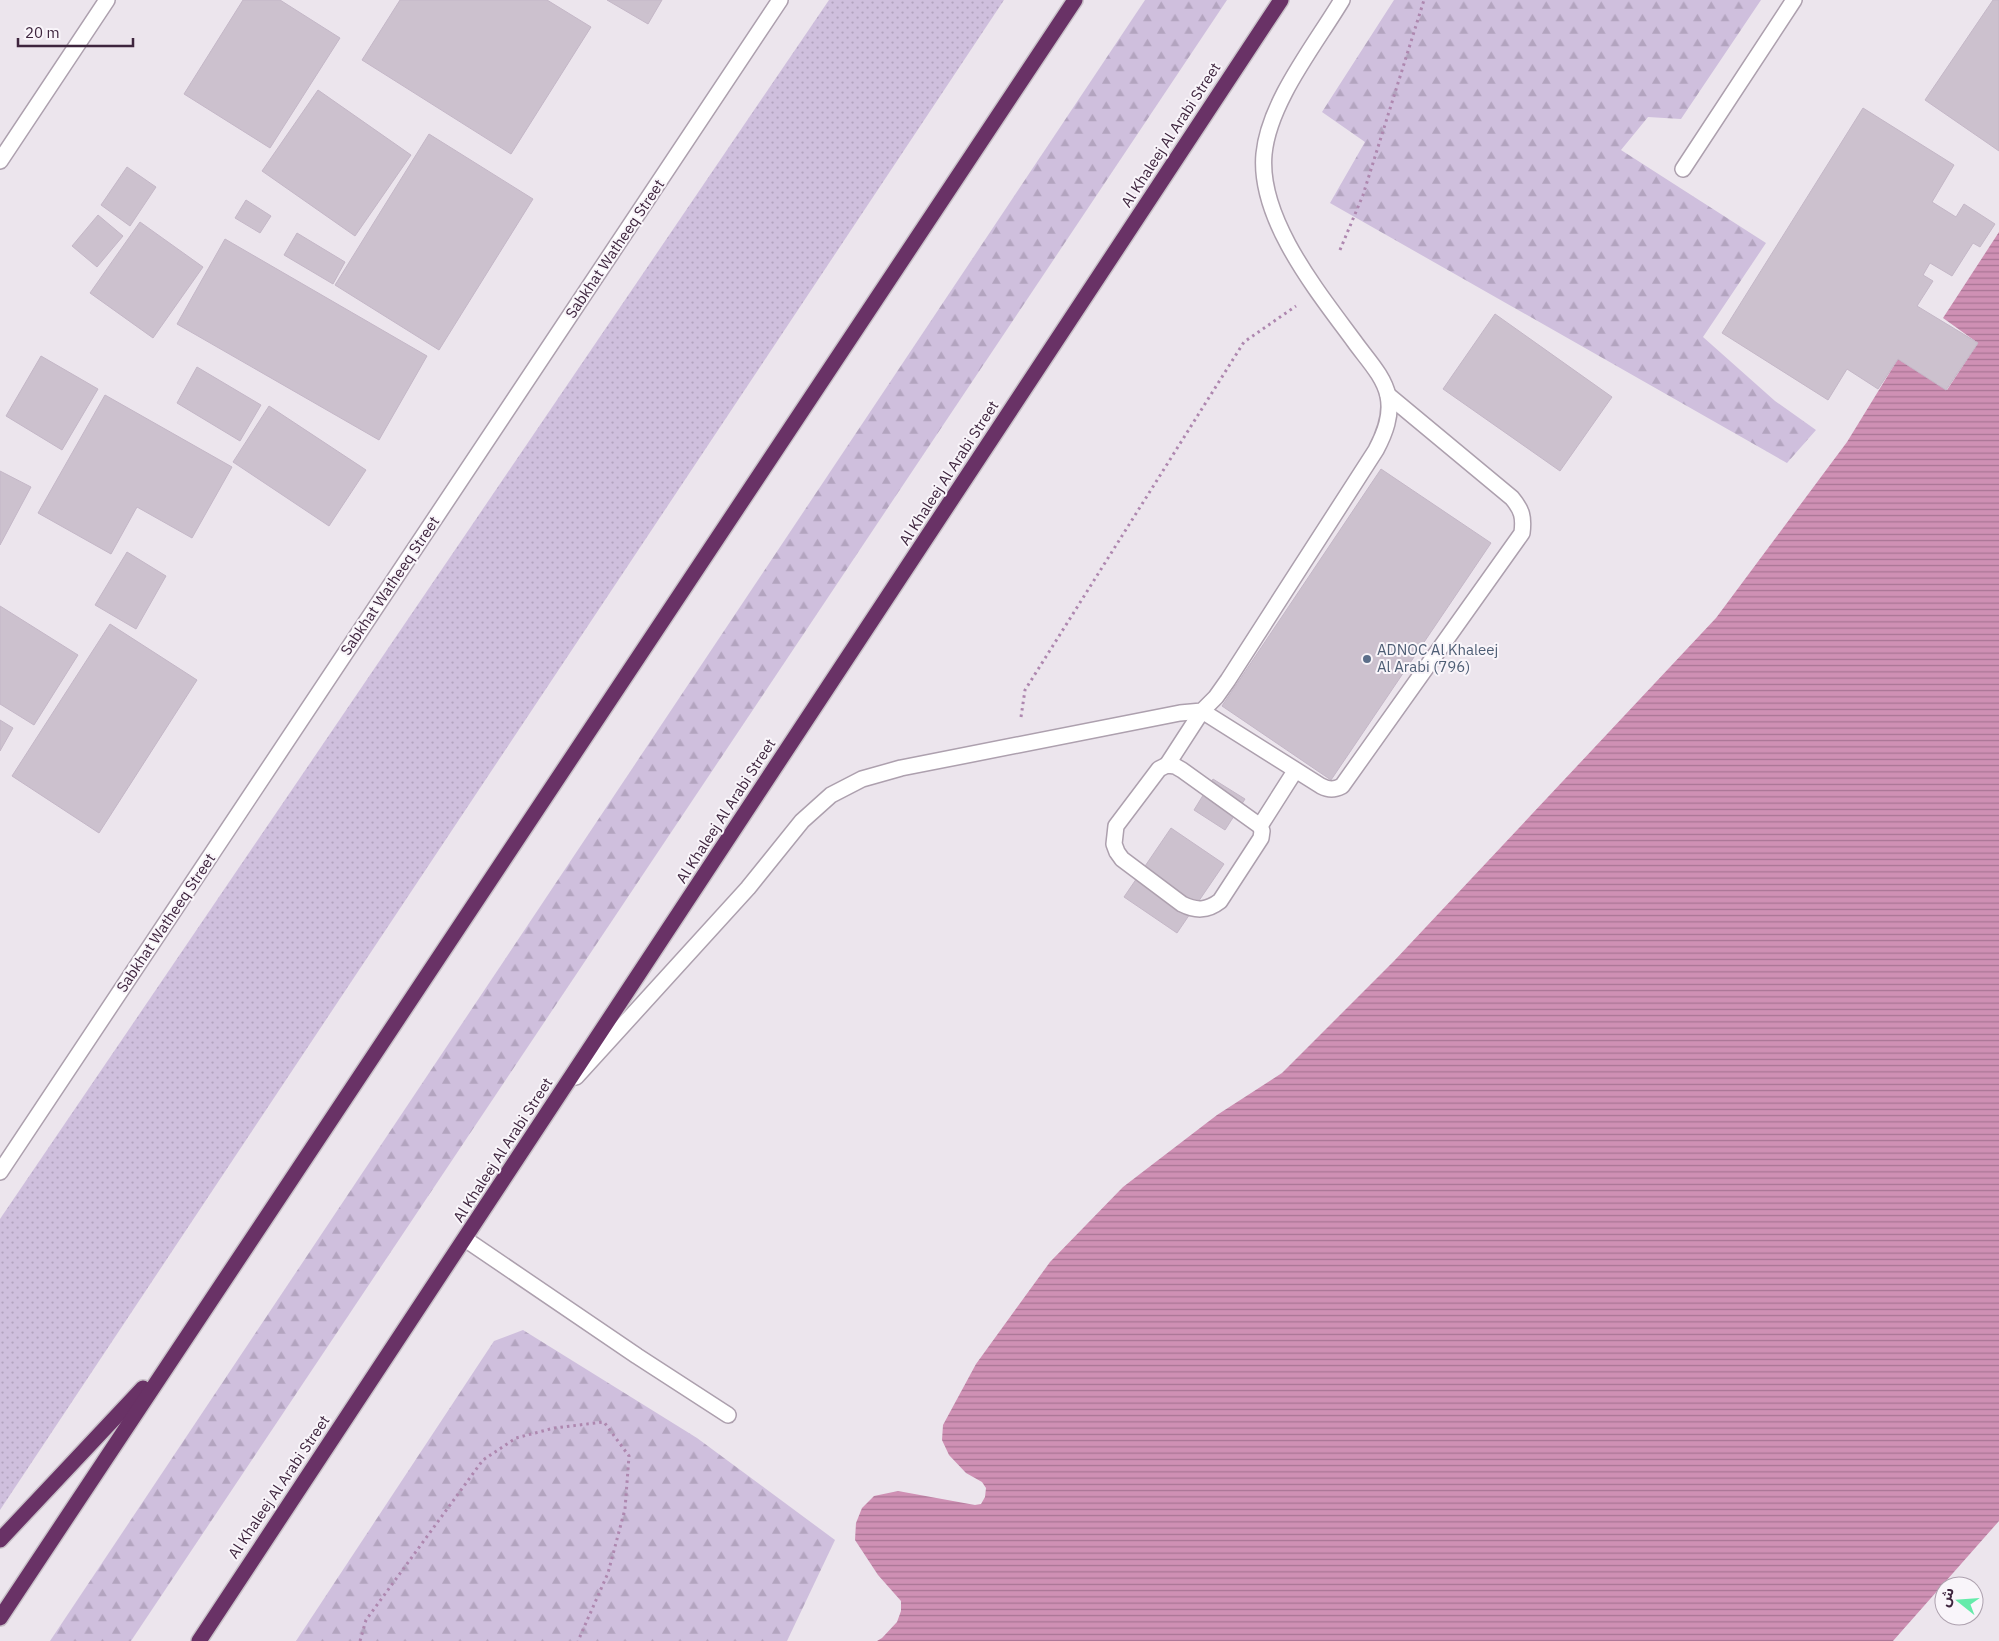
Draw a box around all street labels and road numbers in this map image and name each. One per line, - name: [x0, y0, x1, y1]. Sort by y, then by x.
- street label: Al Khaleej Al Arabi Street: [1117, 59, 1224, 211]
- street label: Sabkhat Watheeq Street: [561, 176, 668, 322]
- street label: Al Khaleej Al Arabi Street: [895, 397, 1002, 549]
- street label: Sabkhat Watheeq Street: [336, 513, 443, 659]
- street label: Al Khaleej Al Arabi Street: [672, 735, 779, 887]
- street label: Sabkhat Watheeq Street: [112, 850, 219, 996]
- street label: Al Khaleej Al Arabi Street: [449, 1074, 556, 1226]
- street label: Al Khaleej Al Arabi Street: [224, 1412, 334, 1562]

